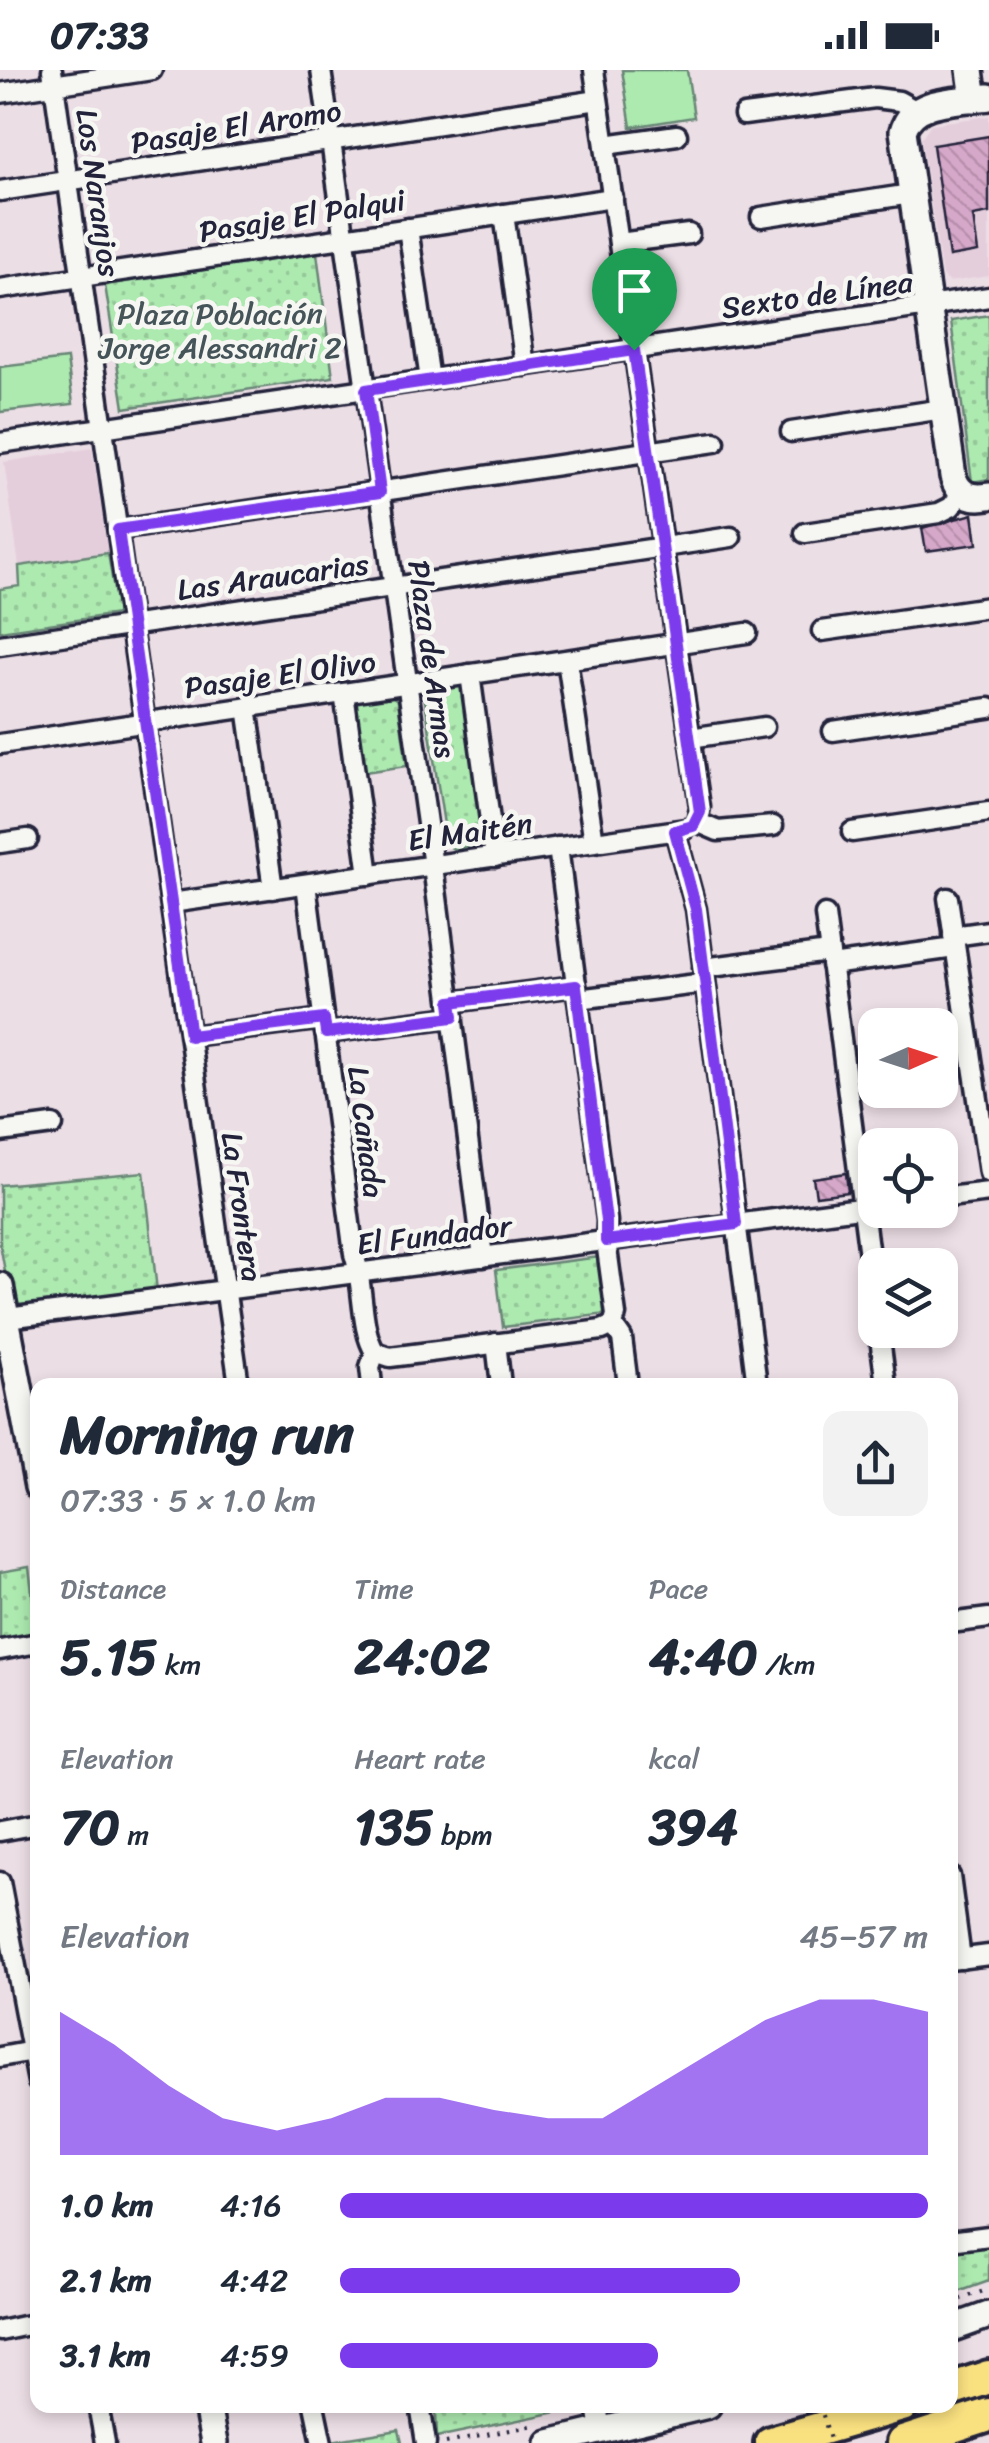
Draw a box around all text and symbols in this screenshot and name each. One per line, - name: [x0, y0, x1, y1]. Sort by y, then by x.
- text: 07:33: [50, 2, 149, 69]
- street label: Pasaje El Aromo: [127, 84, 345, 170]
- street label: Los Naranjos: [59, 105, 137, 281]
- street label: Pasaje El Palqui: [195, 173, 410, 259]
- pin: [592, 248, 677, 351]
- street label: Sexto de Línea: [718, 255, 917, 335]
- icon: arrive: [607, 263, 662, 318]
- park label: Plaza Población Jorge Alessandri 2: [97, 287, 342, 375]
- street label: Las Araucarias: [174, 537, 373, 617]
- street label: Plaza de Armas: [391, 557, 473, 762]
- street label: Pasaje El Olivo: [181, 635, 379, 715]
- street label: El Maitén: [404, 797, 536, 867]
- north arrow: [858, 1008, 958, 1108]
- map controls: [858, 1008, 958, 1348]
- street label: La Cañada: [331, 1063, 401, 1201]
- button: locate: [858, 1128, 958, 1228]
- street label: La Frontera: [205, 1129, 279, 1285]
- street label: El Fundador: [354, 1199, 516, 1271]
- button: layers: [858, 1248, 958, 1348]
- text: Morning run: [60, 1386, 354, 1483]
- button: share: [823, 1411, 928, 1516]
- text: 07:33 · 5 × 1.0 km: [60, 1472, 316, 1529]
- text: Distance: [60, 1564, 166, 1613]
- text: Time: [354, 1564, 414, 1613]
- text: Pace: [649, 1564, 708, 1613]
- text: 5.15: [60, 1613, 158, 1702]
- text: 24:02: [354, 1613, 490, 1702]
- text: 4:40: [649, 1613, 758, 1702]
- text: km: [158, 1640, 201, 1689]
- text: /km: [758, 1640, 815, 1689]
- text: Elevation: [60, 1734, 173, 1783]
- text: Heart rate: [354, 1734, 486, 1783]
- text: kcal: [649, 1734, 700, 1783]
- text: 70: [60, 1783, 120, 1872]
- text: 135: [354, 1783, 434, 1872]
- text: 394: [649, 1783, 738, 1872]
- text: m: [120, 1810, 149, 1859]
- text: bpm: [434, 1810, 493, 1859]
- text: Elevation: [60, 1908, 190, 1965]
- text: 45–57 m: [800, 1908, 928, 1965]
- text: 1.0 km: [60, 2177, 154, 2234]
- text: 4:16: [220, 2177, 282, 2234]
- text: 2.1 km: [60, 2252, 152, 2309]
- text: 4:42: [220, 2252, 288, 2309]
- text: 3.1 km: [60, 2327, 151, 2384]
- text: 4:59: [220, 2327, 289, 2384]

